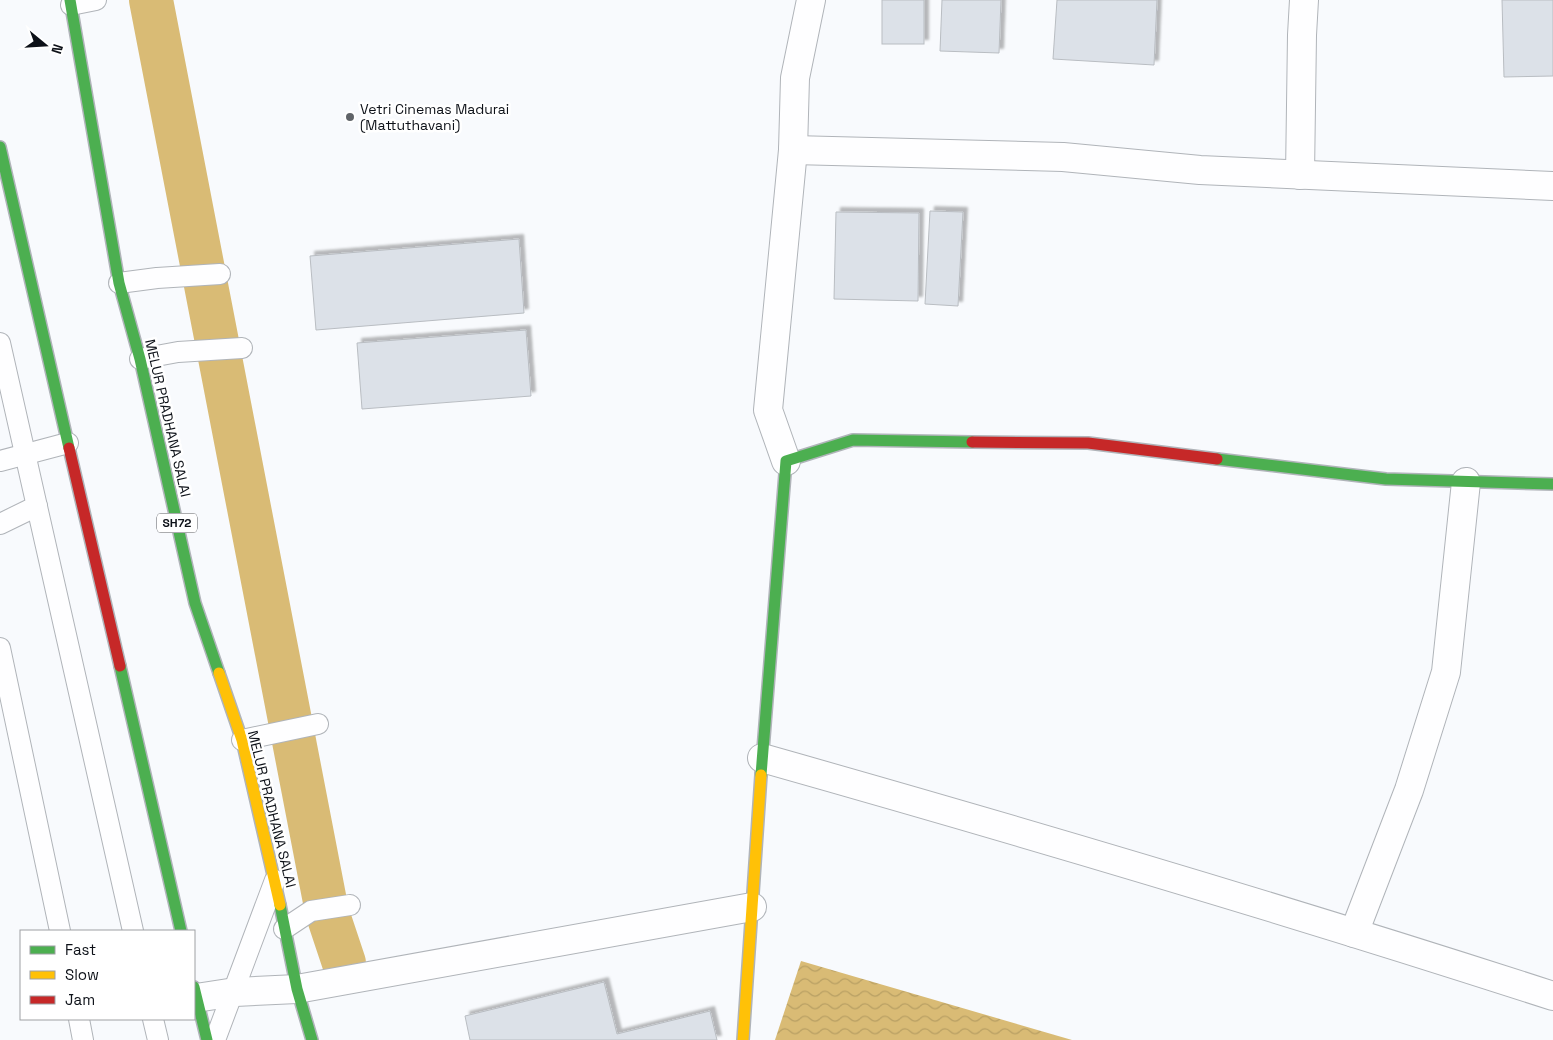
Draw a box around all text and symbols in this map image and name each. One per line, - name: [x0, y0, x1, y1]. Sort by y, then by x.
- north arrow: [20, 20, 70, 70]
- text: N: [47, 42, 67, 56]
- place label: Vetri Cinemas Madurai (Mattuthavani): [360, 100, 509, 134]
- marker: Vetri Cinemas Madurai (Mattuthavani): [344, 111, 356, 123]
- street label: MELUR PRADHANA SALAI: [141, 337, 195, 499]
- road number: SH72: [157, 514, 197, 532]
- street label: MELUR PRADHANA SALAI: [244, 729, 300, 889]
- legend: [20, 930, 195, 1020]
- text: Fast: [65, 940, 96, 959]
- text: Slow: [65, 965, 99, 984]
- text: Jam: [65, 990, 95, 1009]

